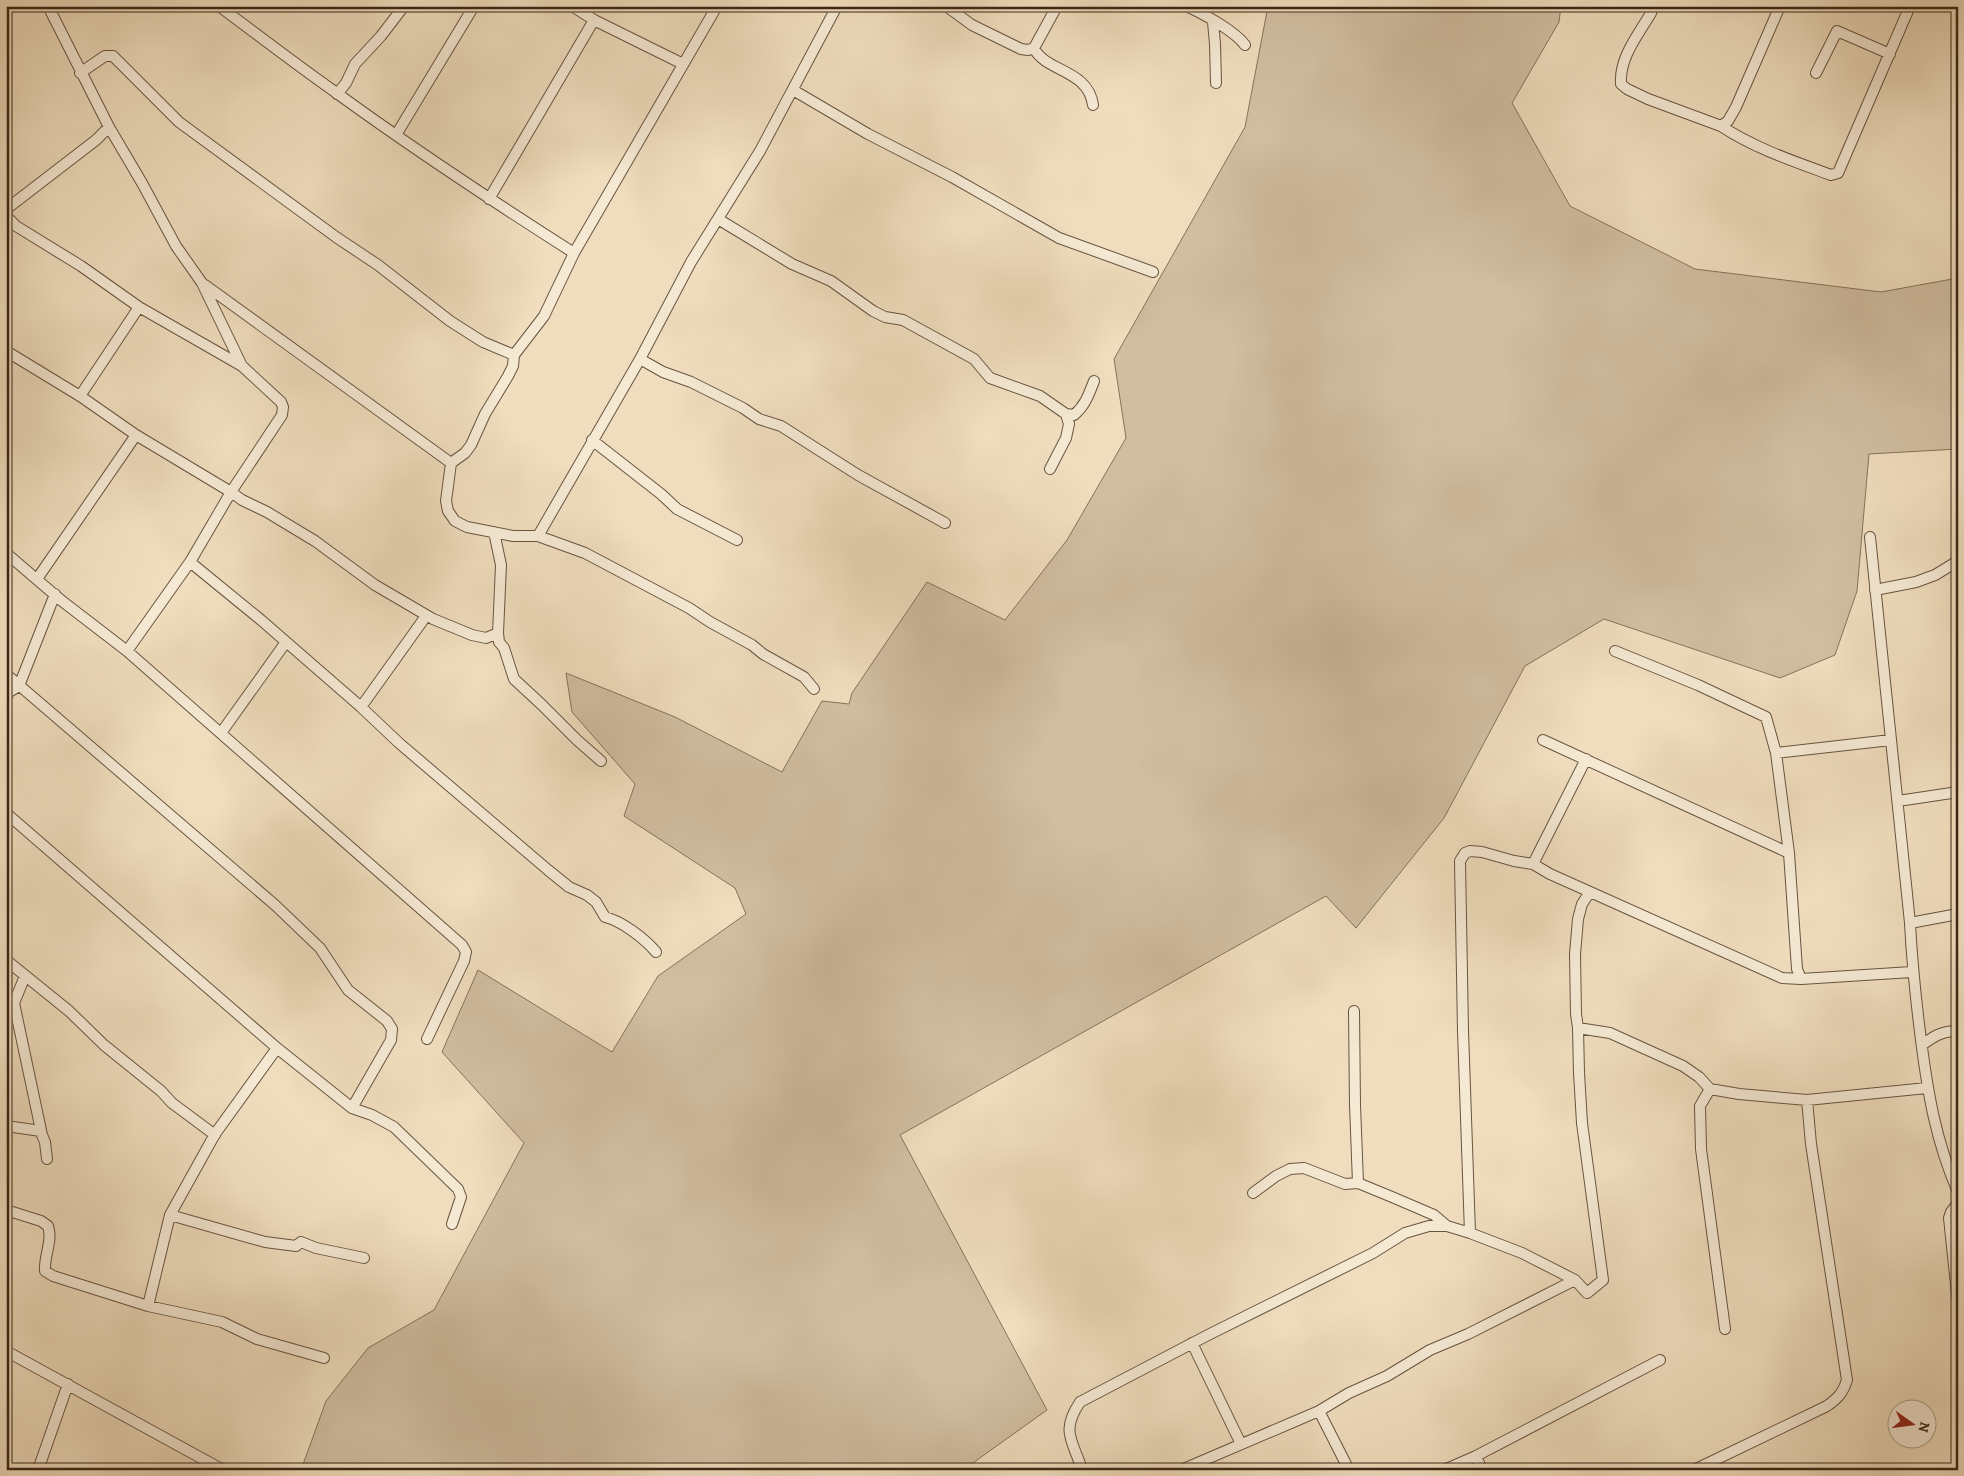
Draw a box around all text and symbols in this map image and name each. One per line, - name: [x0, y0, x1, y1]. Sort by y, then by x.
- north arrow: [1886, 1398, 1936, 1448]
- text: N: [1914, 1420, 1935, 1434]

